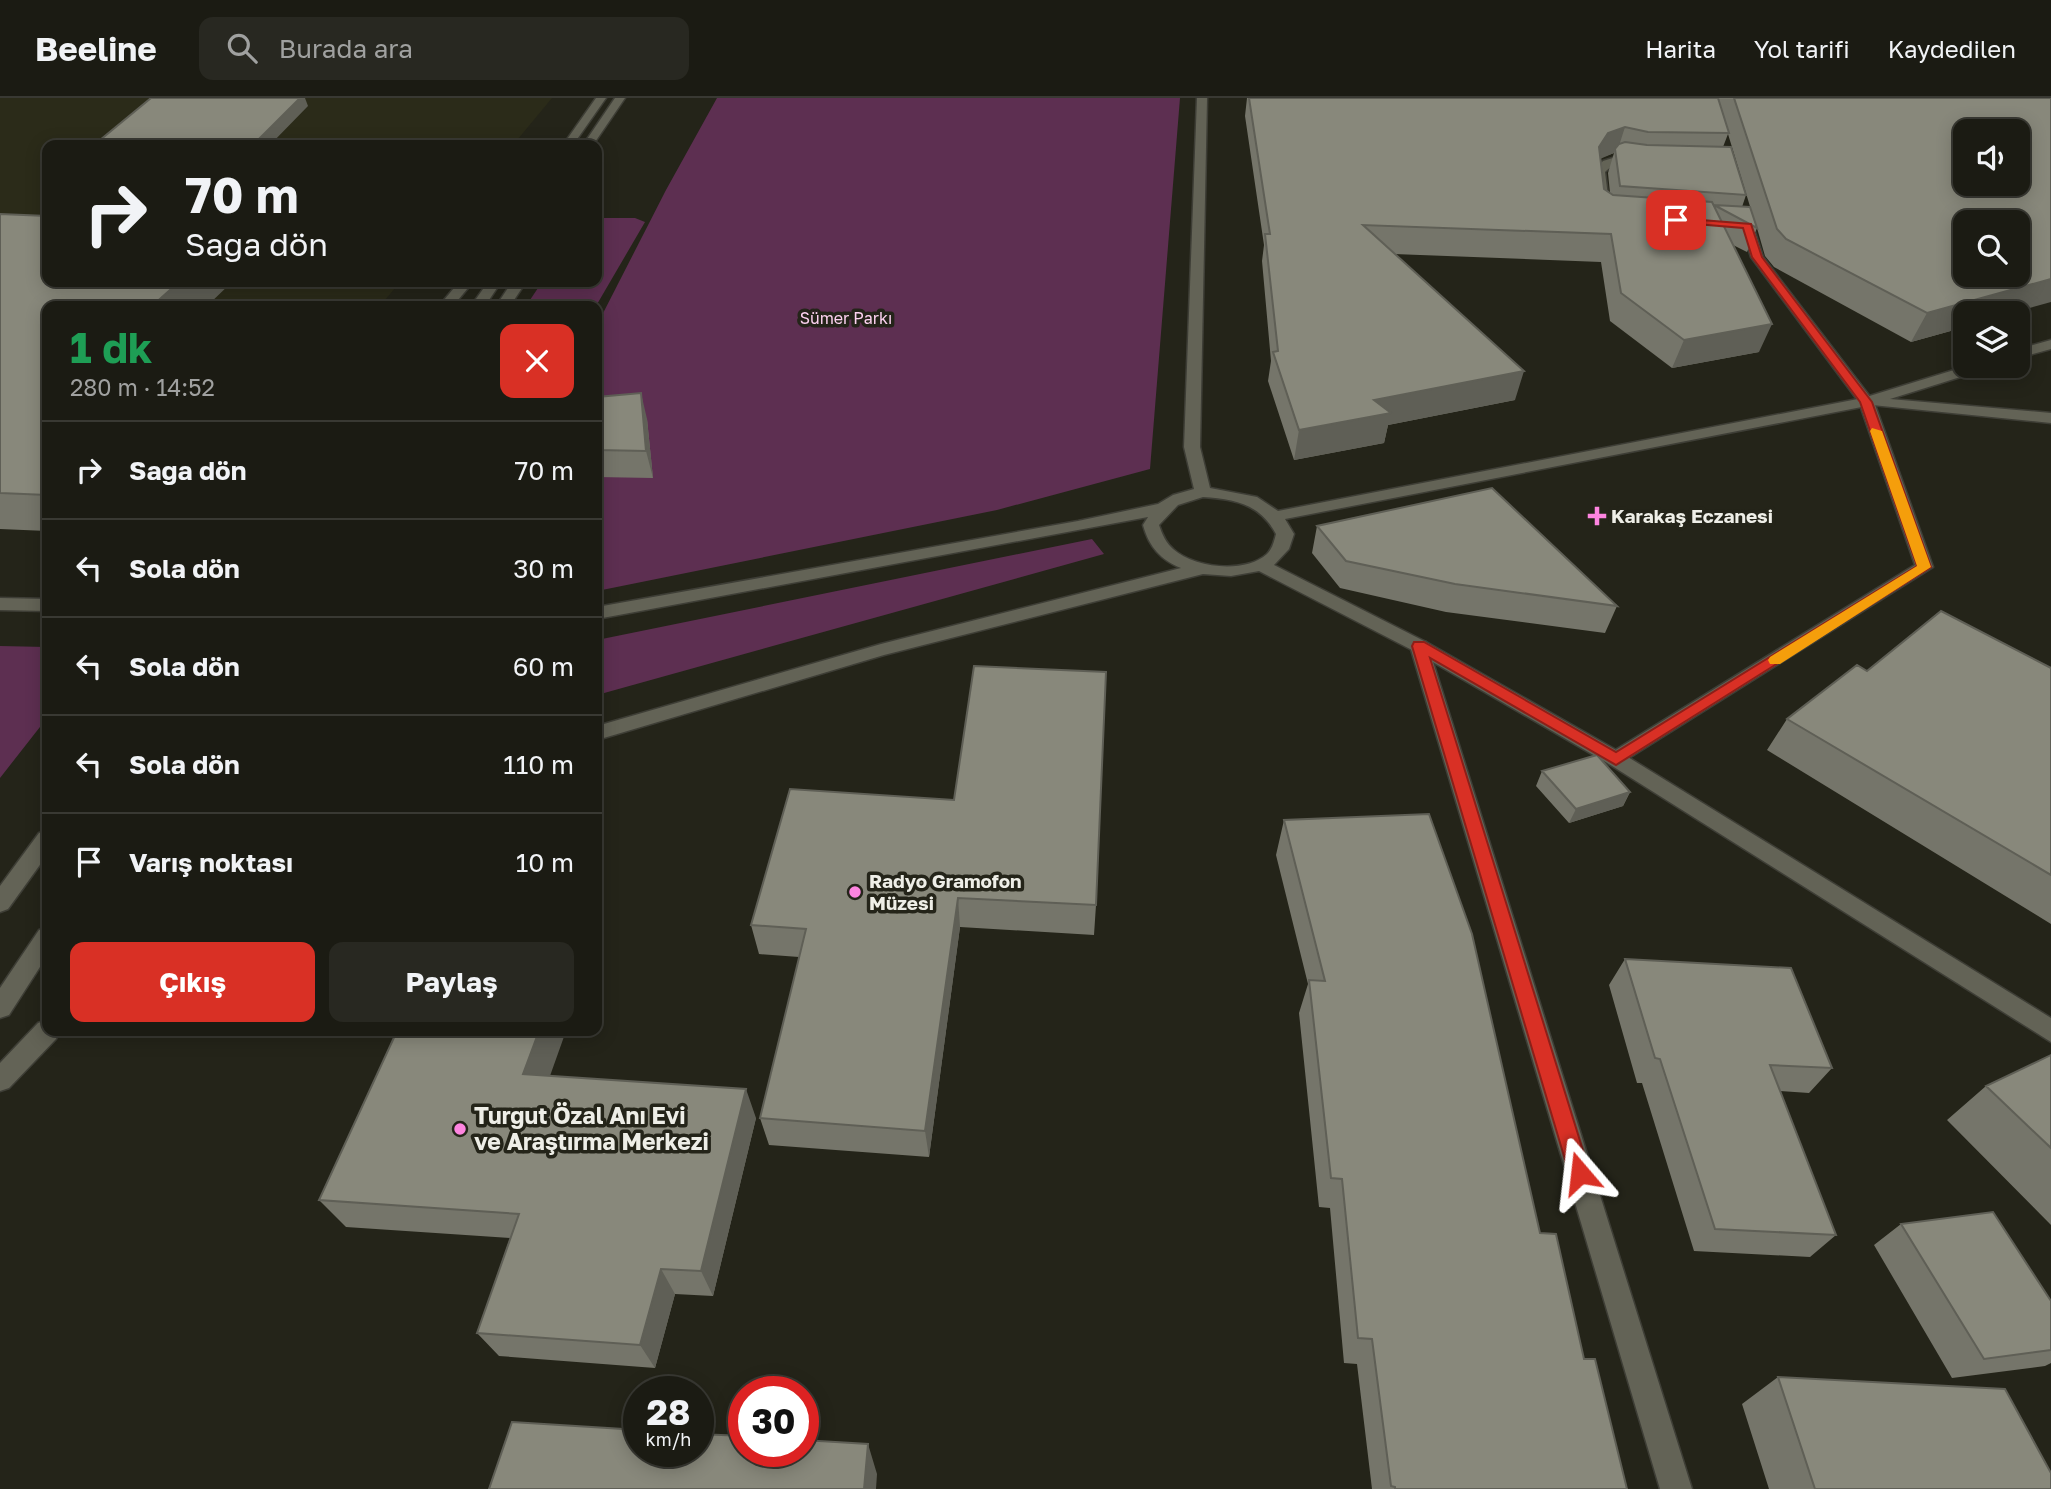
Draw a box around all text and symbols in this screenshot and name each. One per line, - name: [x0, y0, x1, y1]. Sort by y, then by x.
- search box: [199, 17, 689, 80]
- text: Beeline: [35, 29, 157, 68]
- icon: search: [223, 29, 261, 67]
- text: Burada ara: [279, 33, 413, 64]
- text: Harita: [1645, 34, 1716, 63]
- text: Yol tarifi: [1754, 34, 1850, 63]
- text: Kaydedilen: [1888, 34, 2016, 63]
- map controls: [1953, 119, 2030, 378]
- button: sound: [1953, 119, 2030, 196]
- text: 70 m: [185, 165, 299, 224]
- icon: right: [70, 168, 161, 259]
- pin: [1646, 190, 1706, 250]
- icon: arrive: [1657, 201, 1695, 239]
- button: search: [1953, 210, 2030, 287]
- text: Sağa dön: [185, 225, 328, 263]
- button: layers: [1953, 301, 2030, 378]
- park label: Sümer Parkı: [800, 308, 892, 328]
- text: 1 dk: [70, 322, 152, 372]
- button: close: [500, 324, 574, 398]
- text: 280 m · 14:52: [70, 373, 215, 401]
- icon: right: [70, 451, 108, 489]
- text: Sağa dön: [129, 455, 246, 486]
- text: 70 m: [515, 455, 574, 486]
- place label: Karakaş Eczanesi: [1611, 504, 1773, 527]
- marker: Karakaş Eczanesi: [1589, 508, 1605, 524]
- icon: left: [70, 549, 108, 587]
- text: Sola dön: [129, 553, 240, 584]
- text: 30 m: [513, 553, 574, 584]
- icon: left: [70, 647, 108, 685]
- text: Sola dön: [129, 651, 240, 682]
- text: 60 m: [513, 651, 574, 682]
- icon: left: [70, 745, 108, 783]
- text: Sola dön: [129, 749, 240, 780]
- text: 110 m: [503, 749, 574, 780]
- icon: arrive: [70, 843, 108, 881]
- text: Varış noktası: [129, 847, 293, 878]
- text: 10 m: [516, 847, 574, 878]
- place label: Radyo Gramofon Müzesi: [869, 869, 1022, 914]
- marker: Radyo Gramofon Müzesi: [847, 884, 863, 900]
- button: Çıkış: [70, 942, 315, 1022]
- button: Paylaş: [329, 942, 574, 1022]
- place label: Turgut Özal Anı Evi ve Araştırma Merkezi: [474, 1101, 709, 1155]
- marker: Turgut Özal Anı Evi ve Araştırma Merkezi: [452, 1121, 468, 1137]
- position arrow: [1543, 1136, 1617, 1210]
- speed limit sign: 30: [728, 1376, 819, 1467]
- text: 28: [647, 1391, 690, 1433]
- text: km/h: [646, 1428, 691, 1450]

